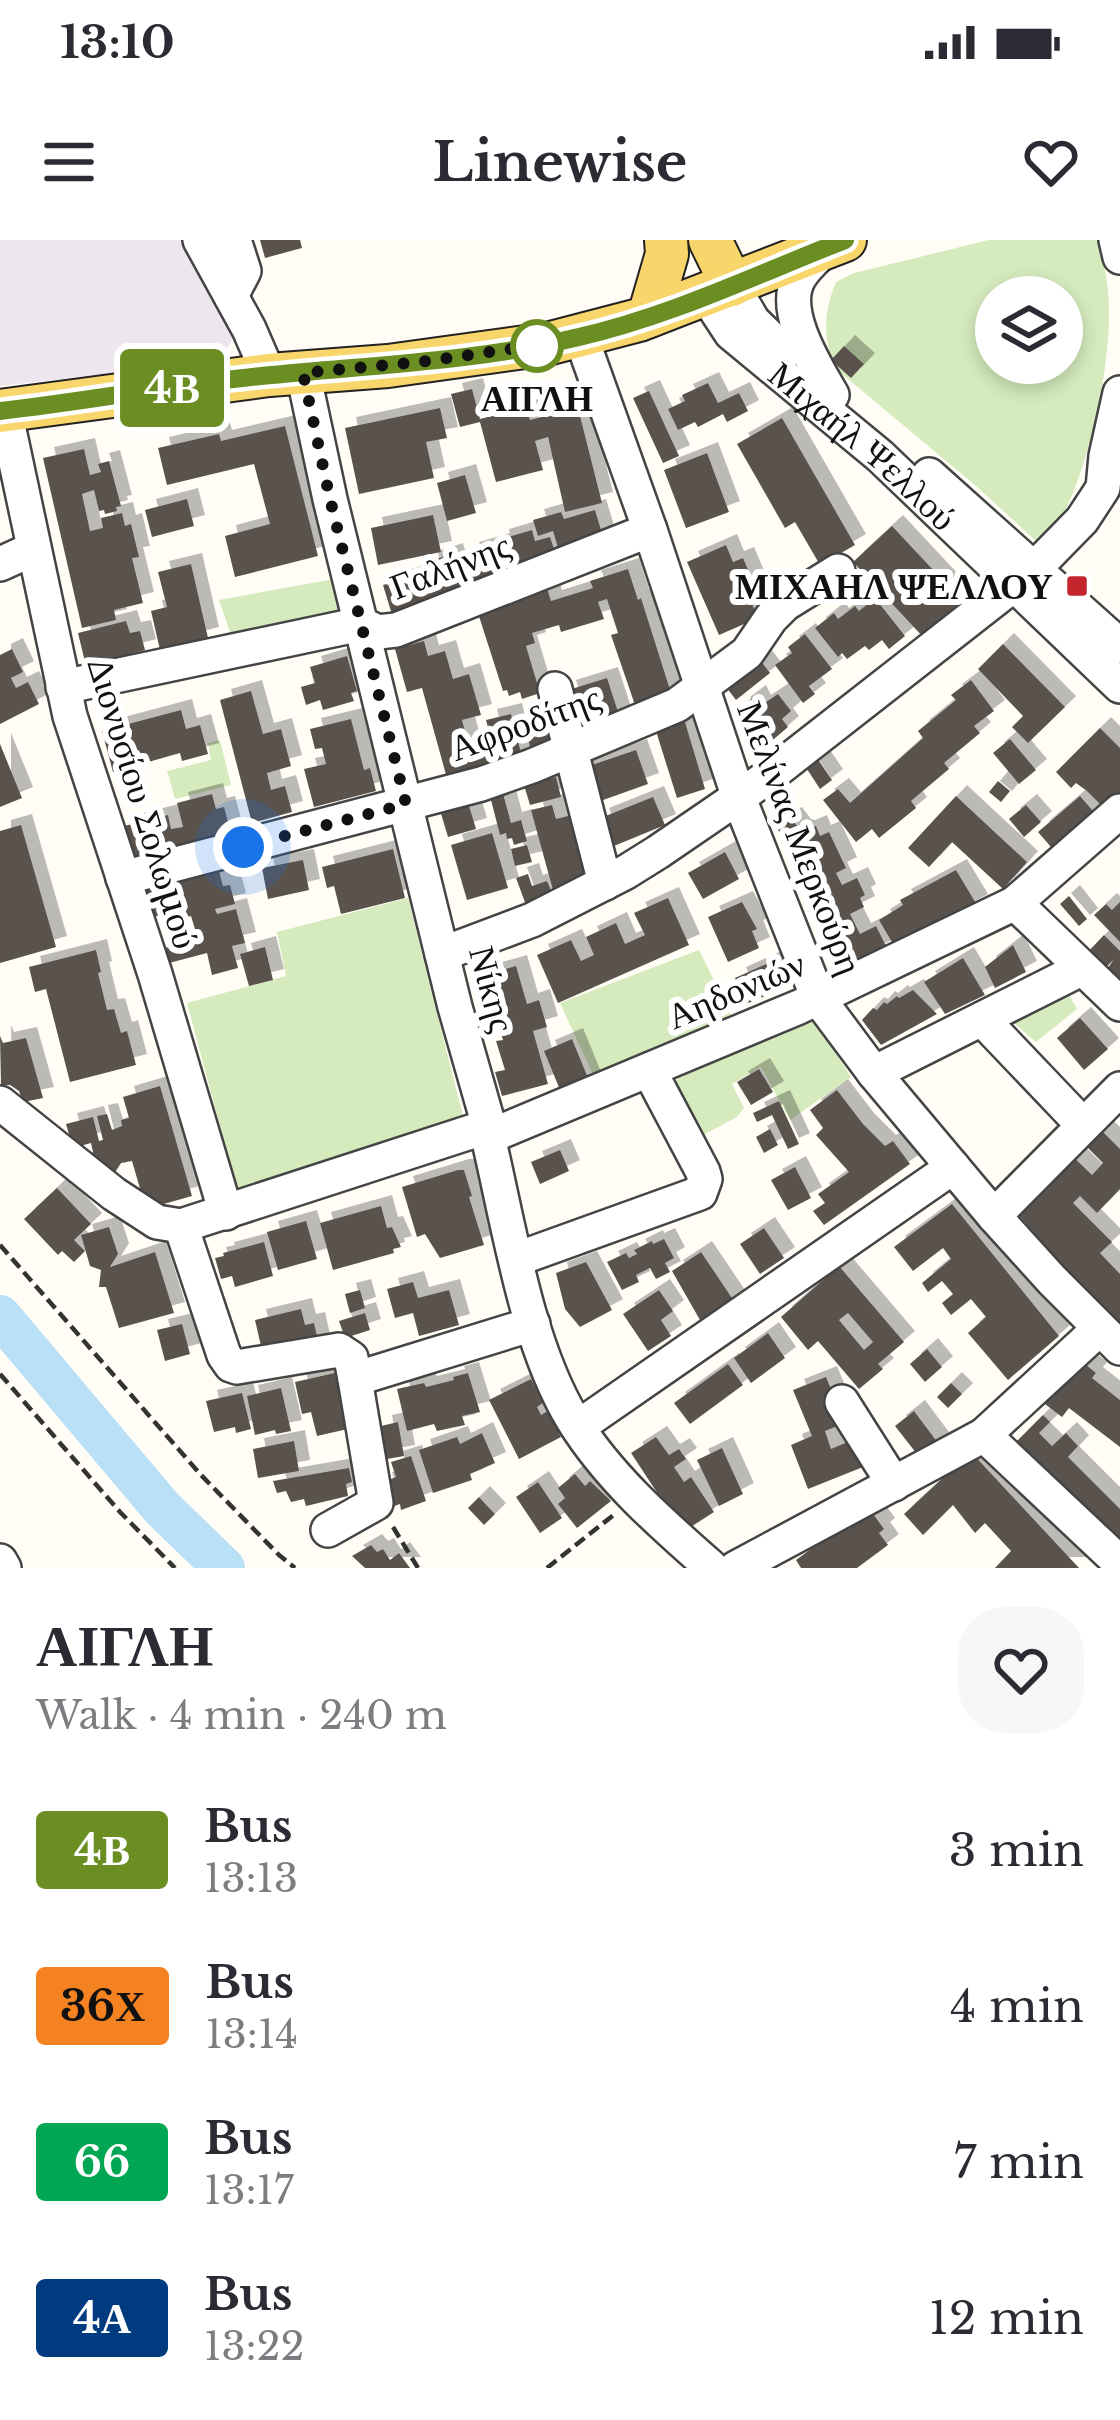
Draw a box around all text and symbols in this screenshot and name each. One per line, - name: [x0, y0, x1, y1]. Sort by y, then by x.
- text: 13:10: [60, 14, 175, 70]
- icon: menu: [36, 129, 102, 195]
- text: Linewise: [433, 129, 687, 196]
- icon: heart: [1018, 129, 1084, 195]
- map controls: [975, 276, 1083, 384]
- button: layers: [975, 276, 1083, 384]
- marker: ΑΙΓΛΗ: [512, 321, 562, 371]
- line badge: 4Β: [118, 349, 226, 427]
- street label: Μιχαήλ Ψελλού: [760, 351, 966, 540]
- text: 4Β: [144, 362, 200, 414]
- place label: ΑΙΓΛΗ: [481, 376, 593, 421]
- street label: Γαλήνης: [384, 523, 516, 609]
- place label: ΜΙΧΑΗΛ ΨΕΛΛΟΥ: [735, 564, 1053, 609]
- marker: ΜΙΧΑΗΛ ΨΕΛΛΟΥ: [1064, 573, 1090, 599]
- street label: Διονυσίου Σολωμού: [77, 652, 209, 954]
- street label: Αφροδίτης: [444, 675, 606, 771]
- street label: Μελίνας Μερκούρη: [727, 695, 873, 981]
- your location: [213, 817, 273, 877]
- street label: Νίκης: [459, 941, 525, 1037]
- street label: Αηδονιών: [660, 941, 812, 1039]
- button: heart: [958, 1607, 1084, 1733]
- text: ΑΙΓΛΗ: [36, 1611, 213, 1681]
- text: Walk · 4 min · 240 m: [36, 1691, 447, 1740]
- text: Bus: [204, 1798, 292, 1854]
- text: 3 min: [949, 1822, 1084, 1878]
- text: 4Β: [74, 1824, 130, 1876]
- text: 13:13: [204, 1854, 298, 1903]
- text: Bus: [205, 1954, 294, 2010]
- text: 4 min: [950, 1978, 1084, 2034]
- text: 36Χ: [60, 1980, 145, 2032]
- text: 13:14: [205, 2010, 298, 2059]
- text: Bus: [204, 2110, 292, 2166]
- text: 7 min: [954, 2134, 1084, 2190]
- text: 66: [74, 2136, 130, 2188]
- text: 13:17: [204, 2166, 294, 2215]
- text: Bus: [204, 2266, 292, 2322]
- text: 12 min: [929, 2290, 1084, 2346]
- text: 4Α: [73, 2292, 131, 2344]
- text: 13:22: [204, 2322, 305, 2371]

